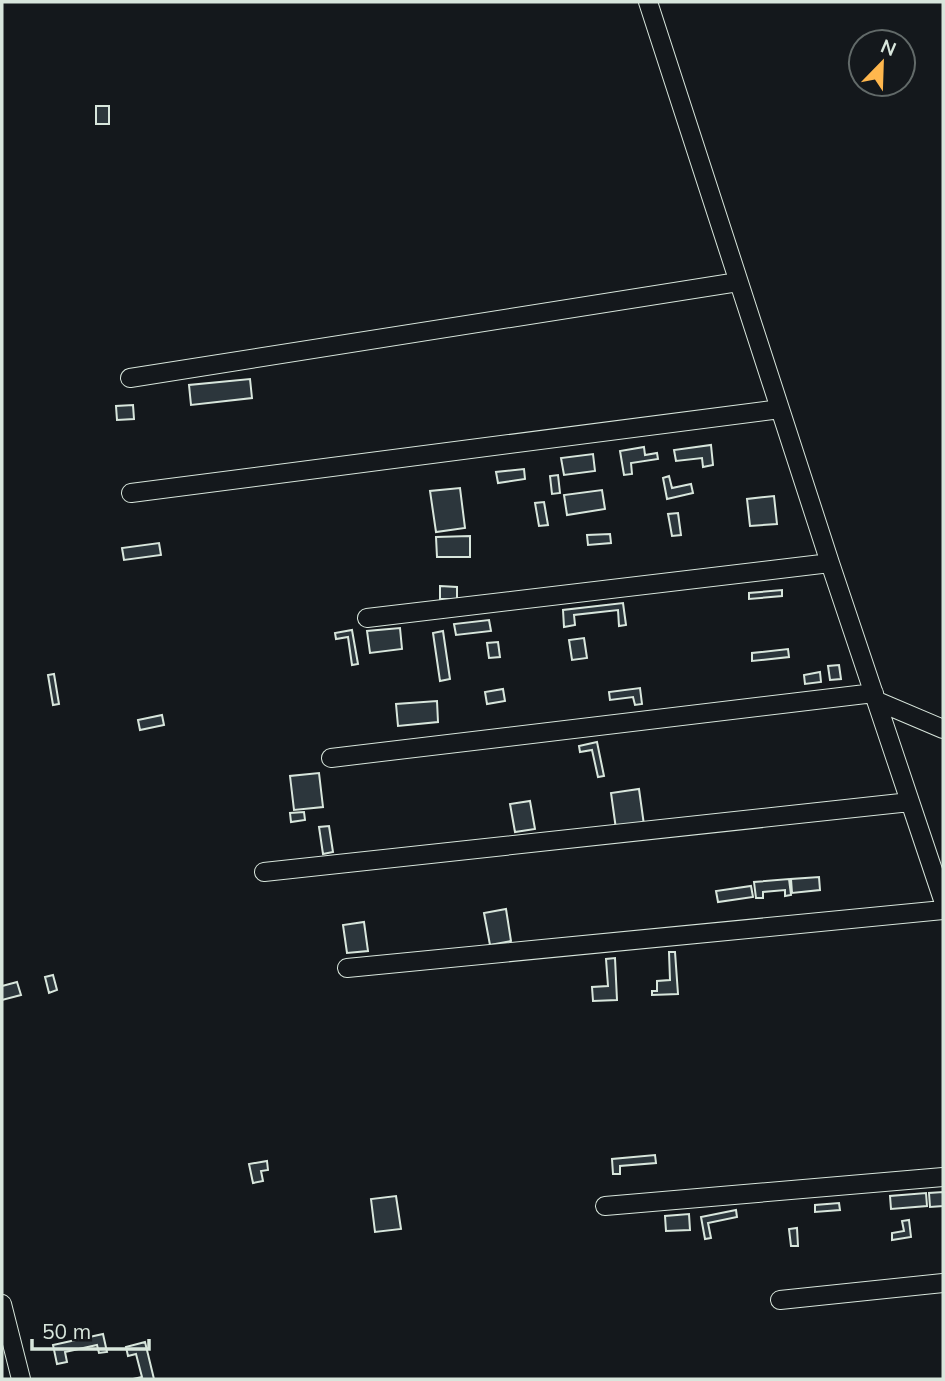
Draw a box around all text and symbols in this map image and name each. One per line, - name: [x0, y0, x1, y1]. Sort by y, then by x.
- north arrow: [847, 28, 917, 98]
- text: N: [877, 34, 900, 61]
- scale bar: [32, 1308, 149, 1352]
- text: 50 m: [42, 1318, 91, 1344]

